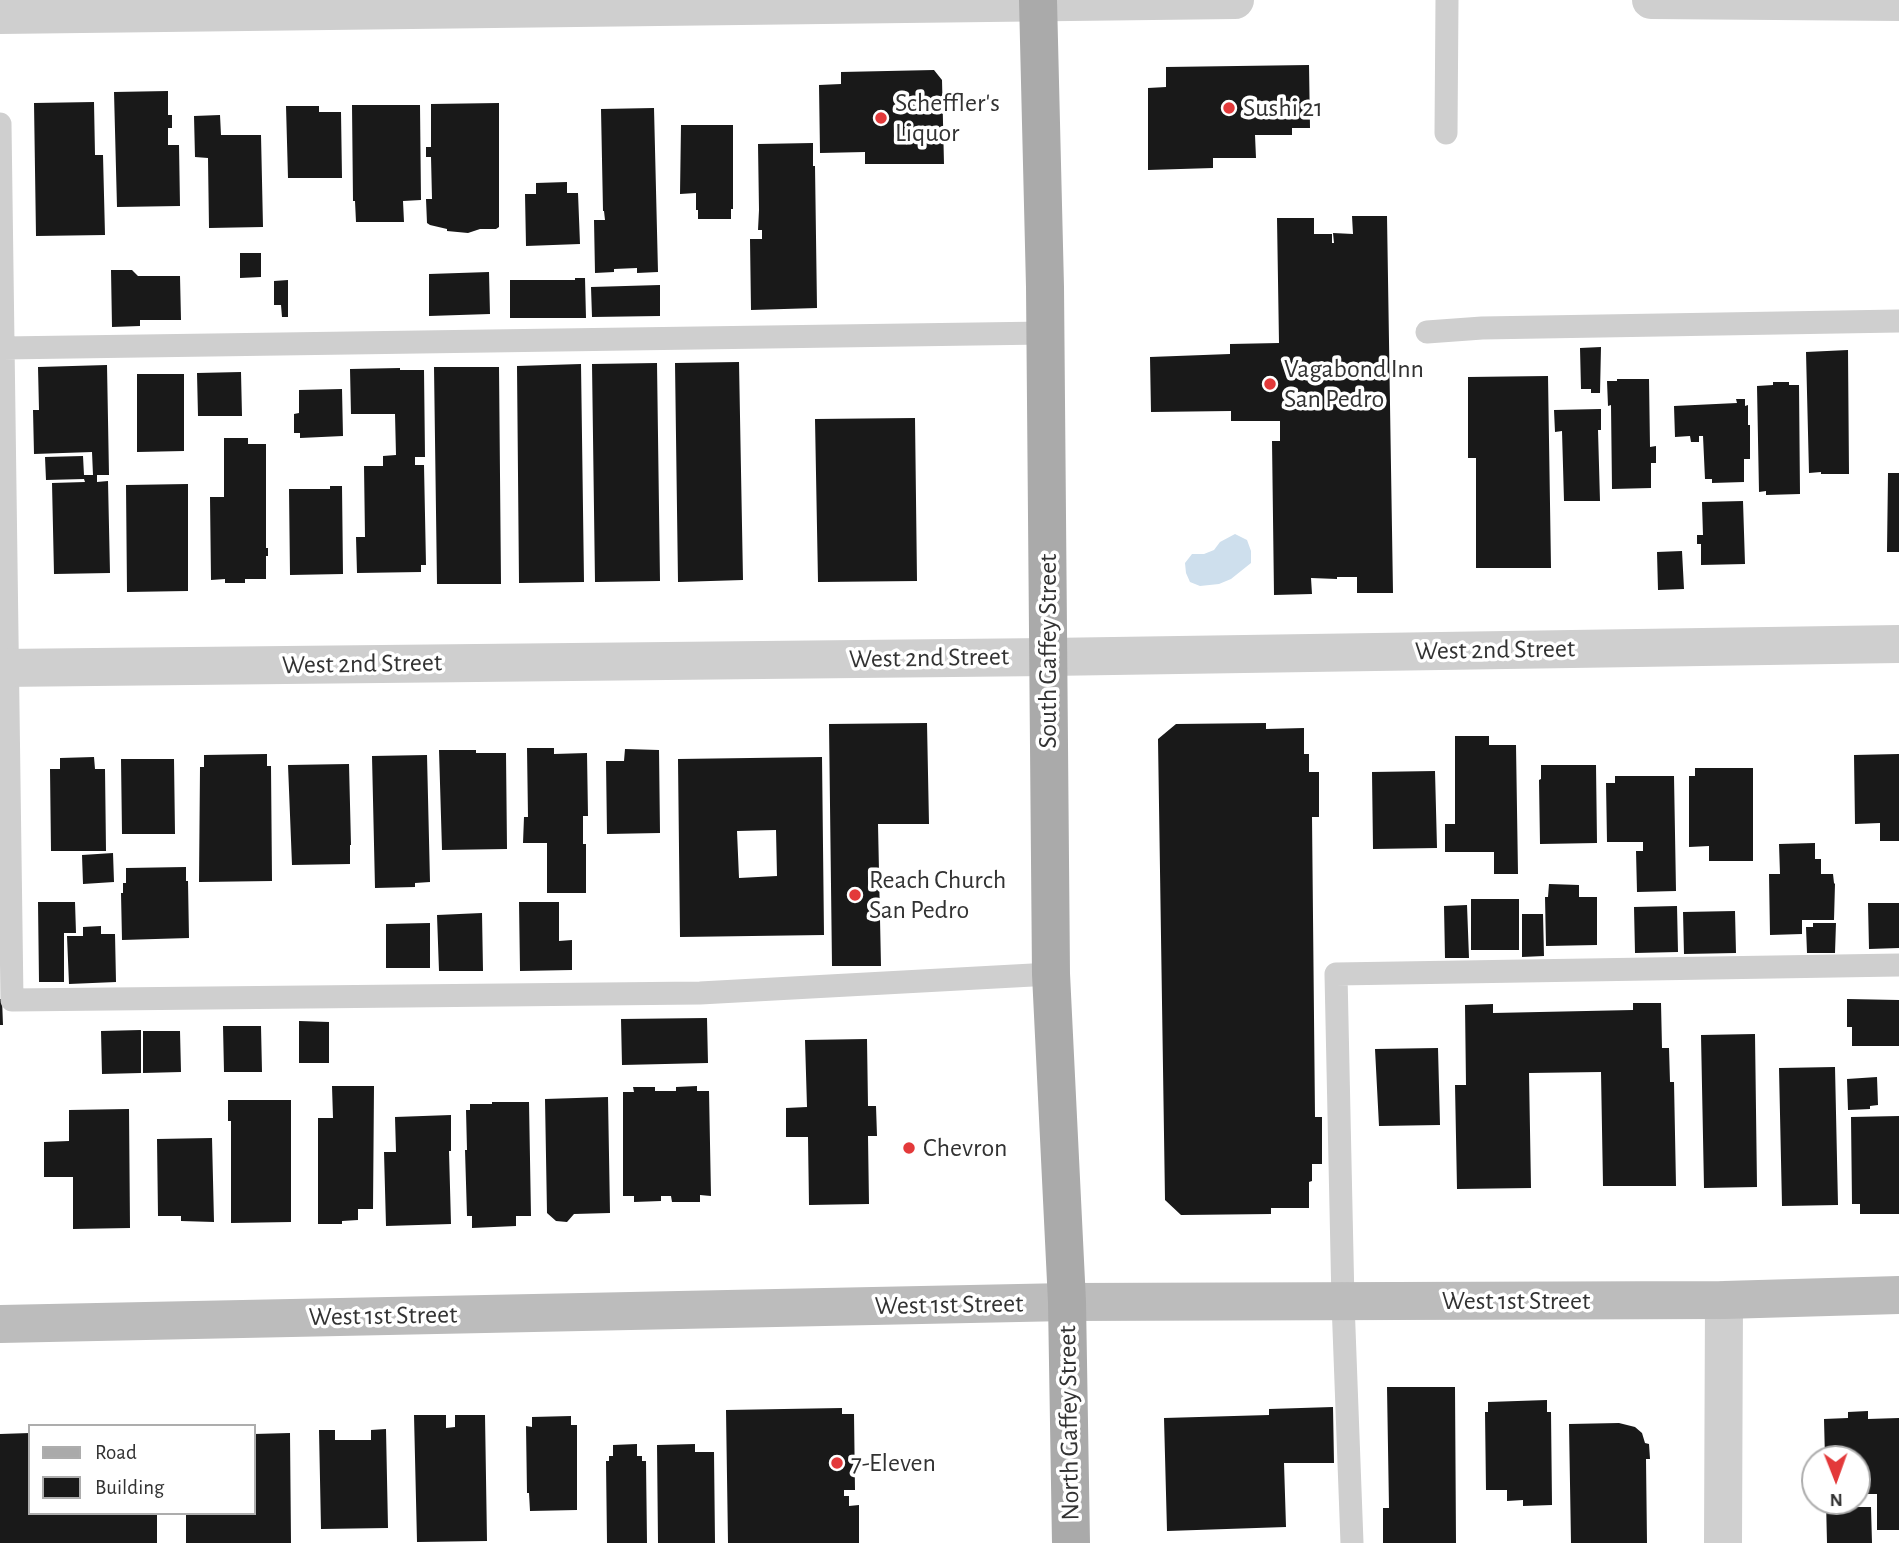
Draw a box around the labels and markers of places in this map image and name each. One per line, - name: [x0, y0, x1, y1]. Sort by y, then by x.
- place label: Scheffler's Liquor: [895, 87, 1000, 148]
- place label: Sushi 21: [1243, 92, 1323, 124]
- marker: Sushi 21: [1221, 100, 1237, 116]
- marker: Scheffler's Liquor: [873, 110, 889, 126]
- place label: Vagabond Inn San Pedro: [1284, 353, 1424, 414]
- marker: Vagabond Inn San Pedro: [1262, 376, 1278, 392]
- place label: Reach Church San Pedro: [869, 864, 1006, 926]
- marker: Reach Church San Pedro: [847, 887, 863, 903]
- place label: Chevron: [923, 1132, 1007, 1164]
- marker: Chevron: [901, 1140, 917, 1156]
- place label: 7-Eleven: [851, 1447, 936, 1479]
- marker: 7-Eleven: [829, 1455, 845, 1471]

